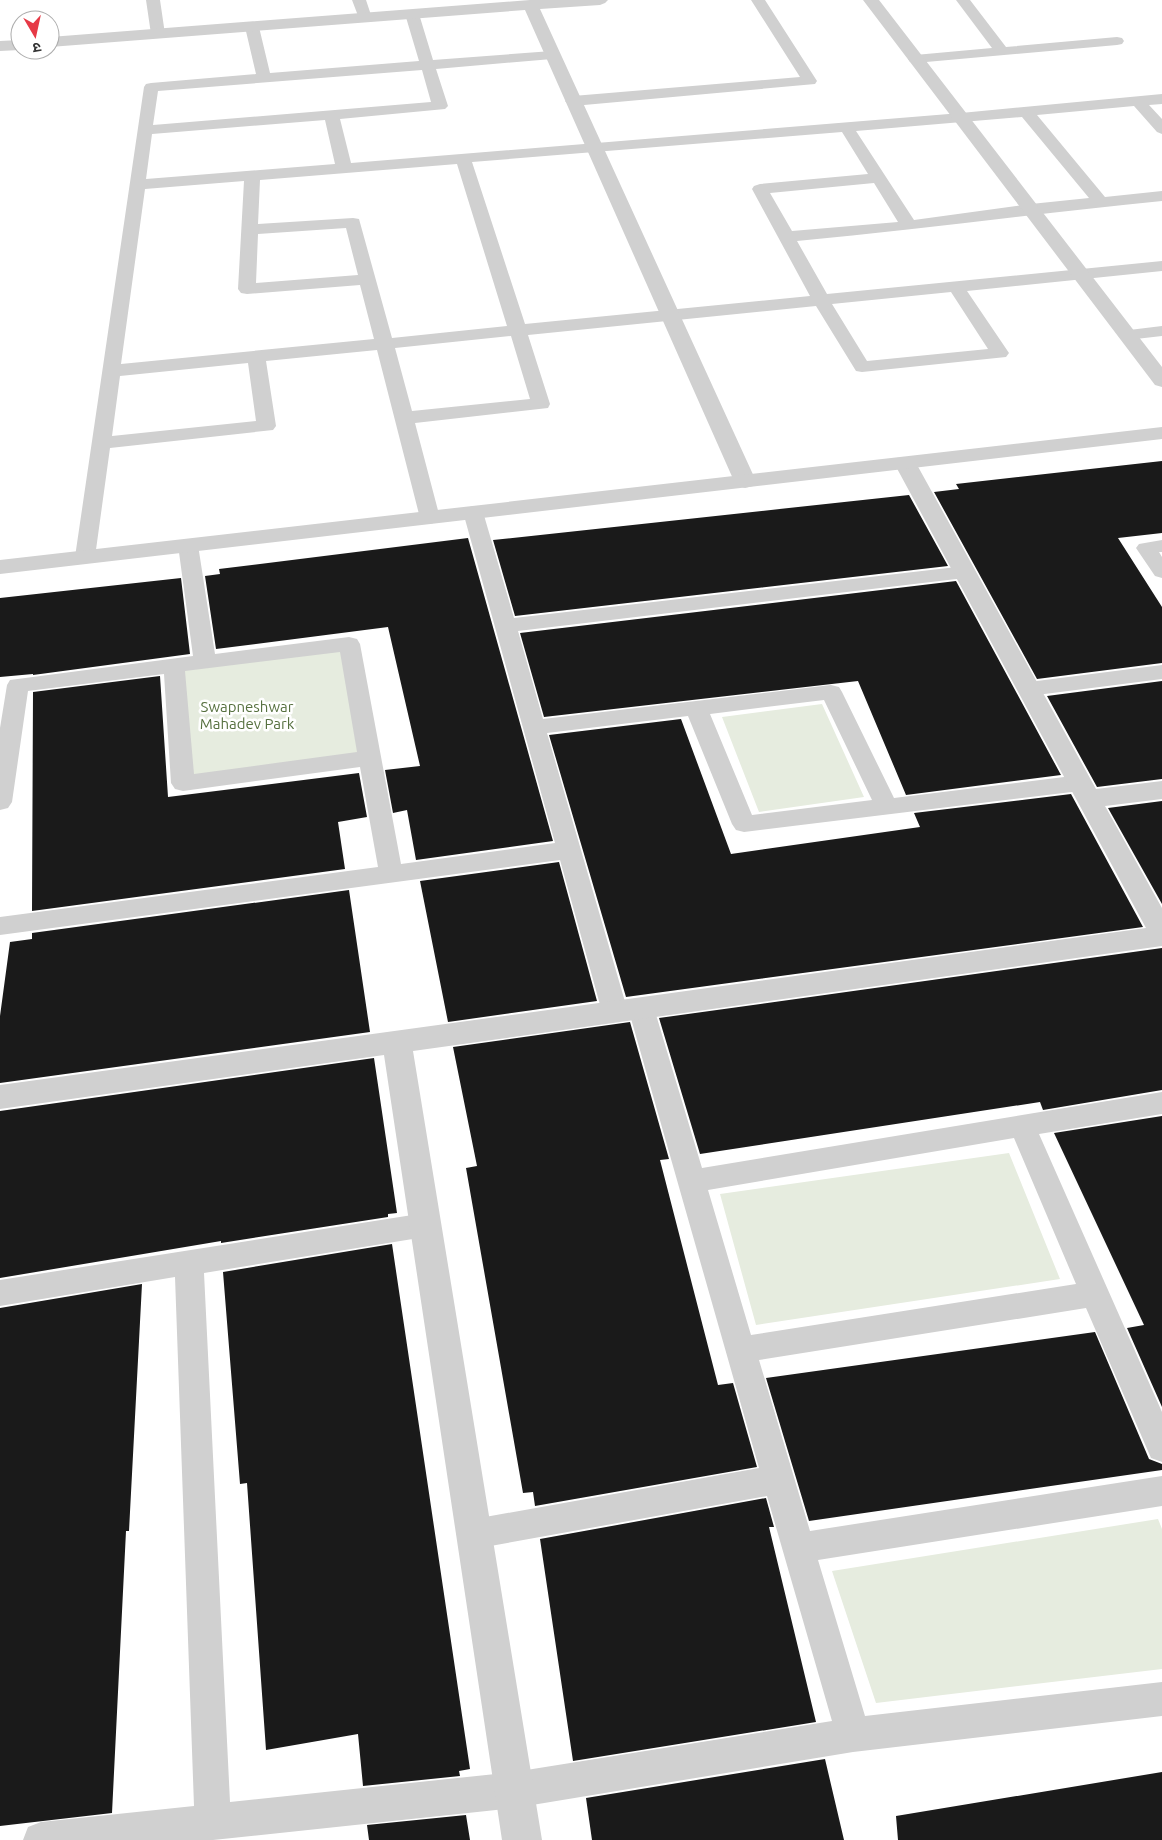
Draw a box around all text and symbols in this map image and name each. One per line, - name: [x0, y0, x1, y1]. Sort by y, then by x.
- north arrow: [10, 10, 60, 60]
- text: उ: [31, 39, 42, 57]
- park label: Swapneshwar Mahadev Park: [200, 698, 295, 732]

